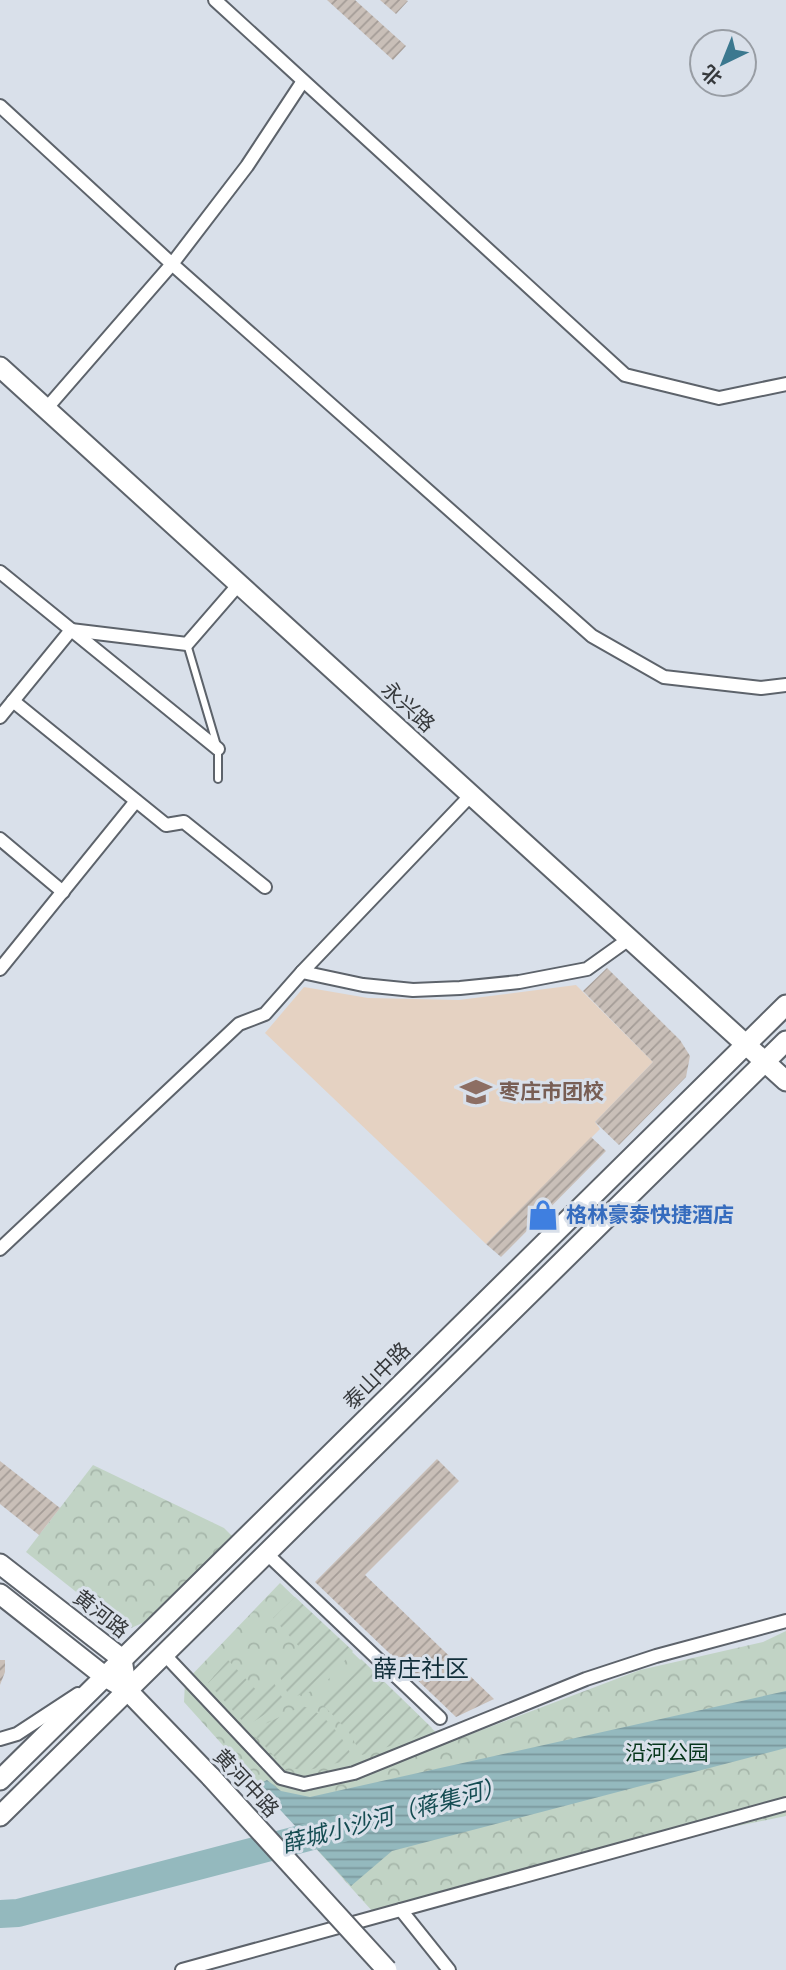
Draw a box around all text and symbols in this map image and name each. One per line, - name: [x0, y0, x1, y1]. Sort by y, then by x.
- north arrow: [688, 28, 758, 98]
- text: 北: [698, 61, 726, 89]
- street label: 永兴路: [377, 677, 439, 736]
- school or university icon: 枣庄市团校: [459, 1075, 493, 1109]
- place label: 枣庄市团校: [499, 1080, 604, 1103]
- shop icon: 格林豪泰快捷酒店: [526, 1198, 560, 1232]
- place label: 格林豪泰快捷酒店: [566, 1203, 734, 1226]
- street label: 泰山中路: [339, 1338, 414, 1413]
- street label: 黄河路: [69, 1585, 133, 1642]
- district label: 薛庄社区: [373, 1655, 469, 1682]
- park label: 沿河公园: [625, 1741, 709, 1764]
- street label: 黄河中路: [209, 1744, 283, 1821]
- water label: 薛城小沙河（蒋集河）: [279, 1773, 507, 1857]

